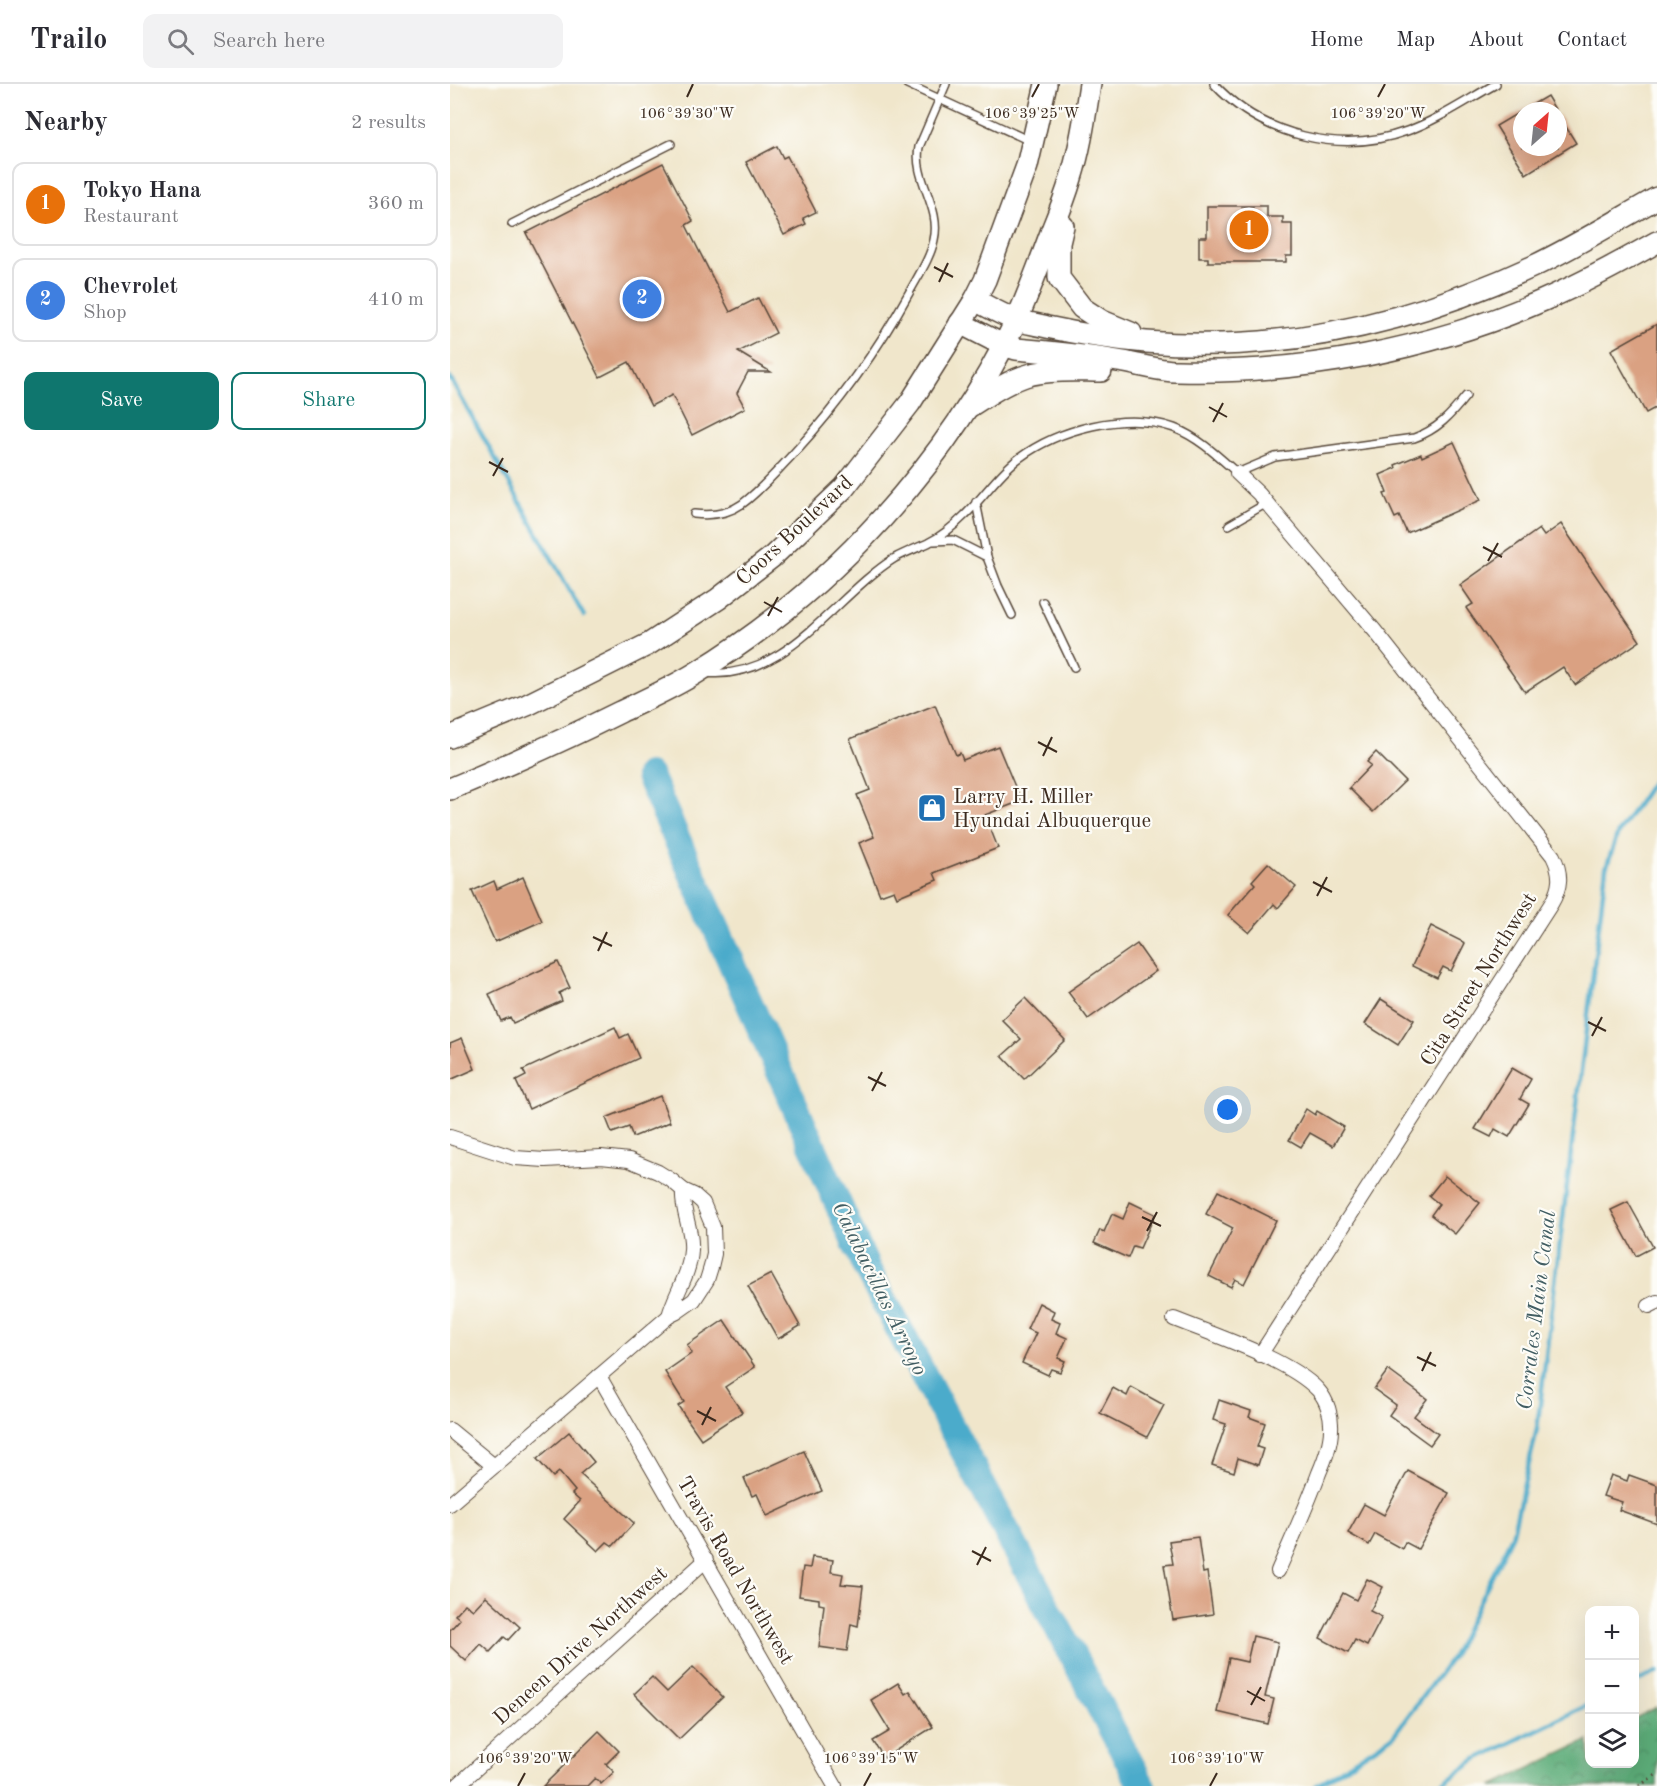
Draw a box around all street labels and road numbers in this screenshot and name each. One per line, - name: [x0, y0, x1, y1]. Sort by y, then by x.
- street label: Coors Boulevard: [733, 472, 857, 590]
- street label: Cita Street Northwest: [1417, 889, 1541, 1070]
- street label: Travis Road Northwest: [672, 1473, 797, 1668]
- street label: Deneen Drive Northwest: [490, 1563, 672, 1729]

